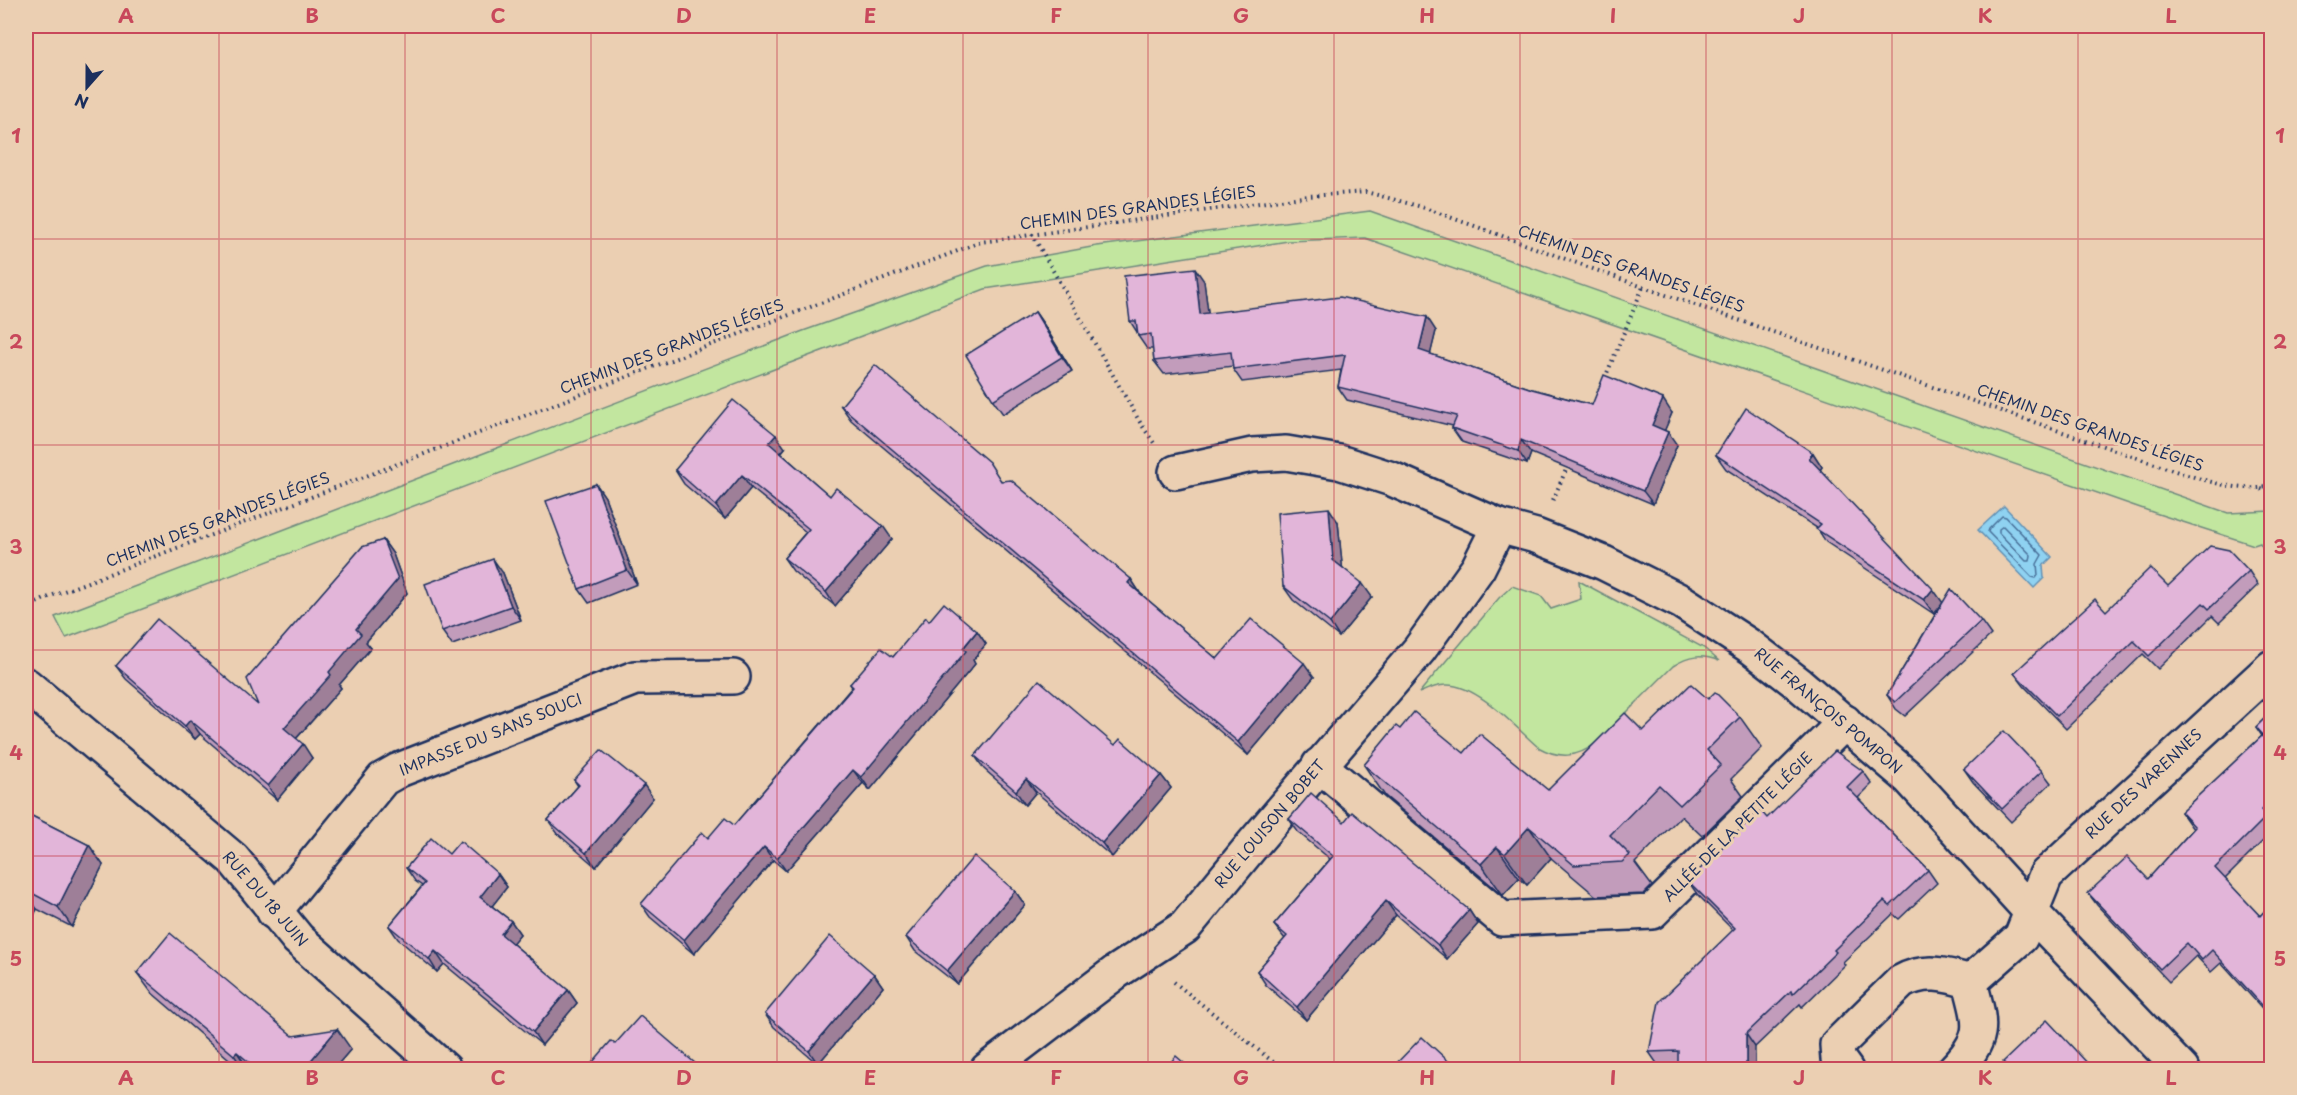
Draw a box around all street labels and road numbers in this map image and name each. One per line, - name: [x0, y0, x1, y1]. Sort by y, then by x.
- street label: CHEMIN DES GRANDES LÉGIES: [1018, 179, 1257, 234]
- street label: CHEMIN DES GRANDES LÉGIES: [1515, 218, 1748, 317]
- street label: CHEMIN DES GRANDES LÉGIES: [556, 292, 787, 399]
- street label: CHEMIN DES GRANDES LÉGIES: [1974, 377, 2207, 476]
- street label: CHEMIN DES GRANDES LÉGIES: [102, 465, 333, 572]
- street label: RUE FRANÇOIS POMPON: [1750, 641, 1908, 779]
- street label: IMPASSE DU SANS SOUCI: [396, 686, 585, 781]
- street label: RUE DES VARENNES: [2079, 722, 2207, 843]
- street label: ALLÉE DE LA PETITE LÉGIE: [1657, 746, 1817, 906]
- street label: RUE LOUISON BOBET: [1208, 753, 1330, 892]
- street label: RUE DU 18 JUIN: [218, 845, 314, 951]

